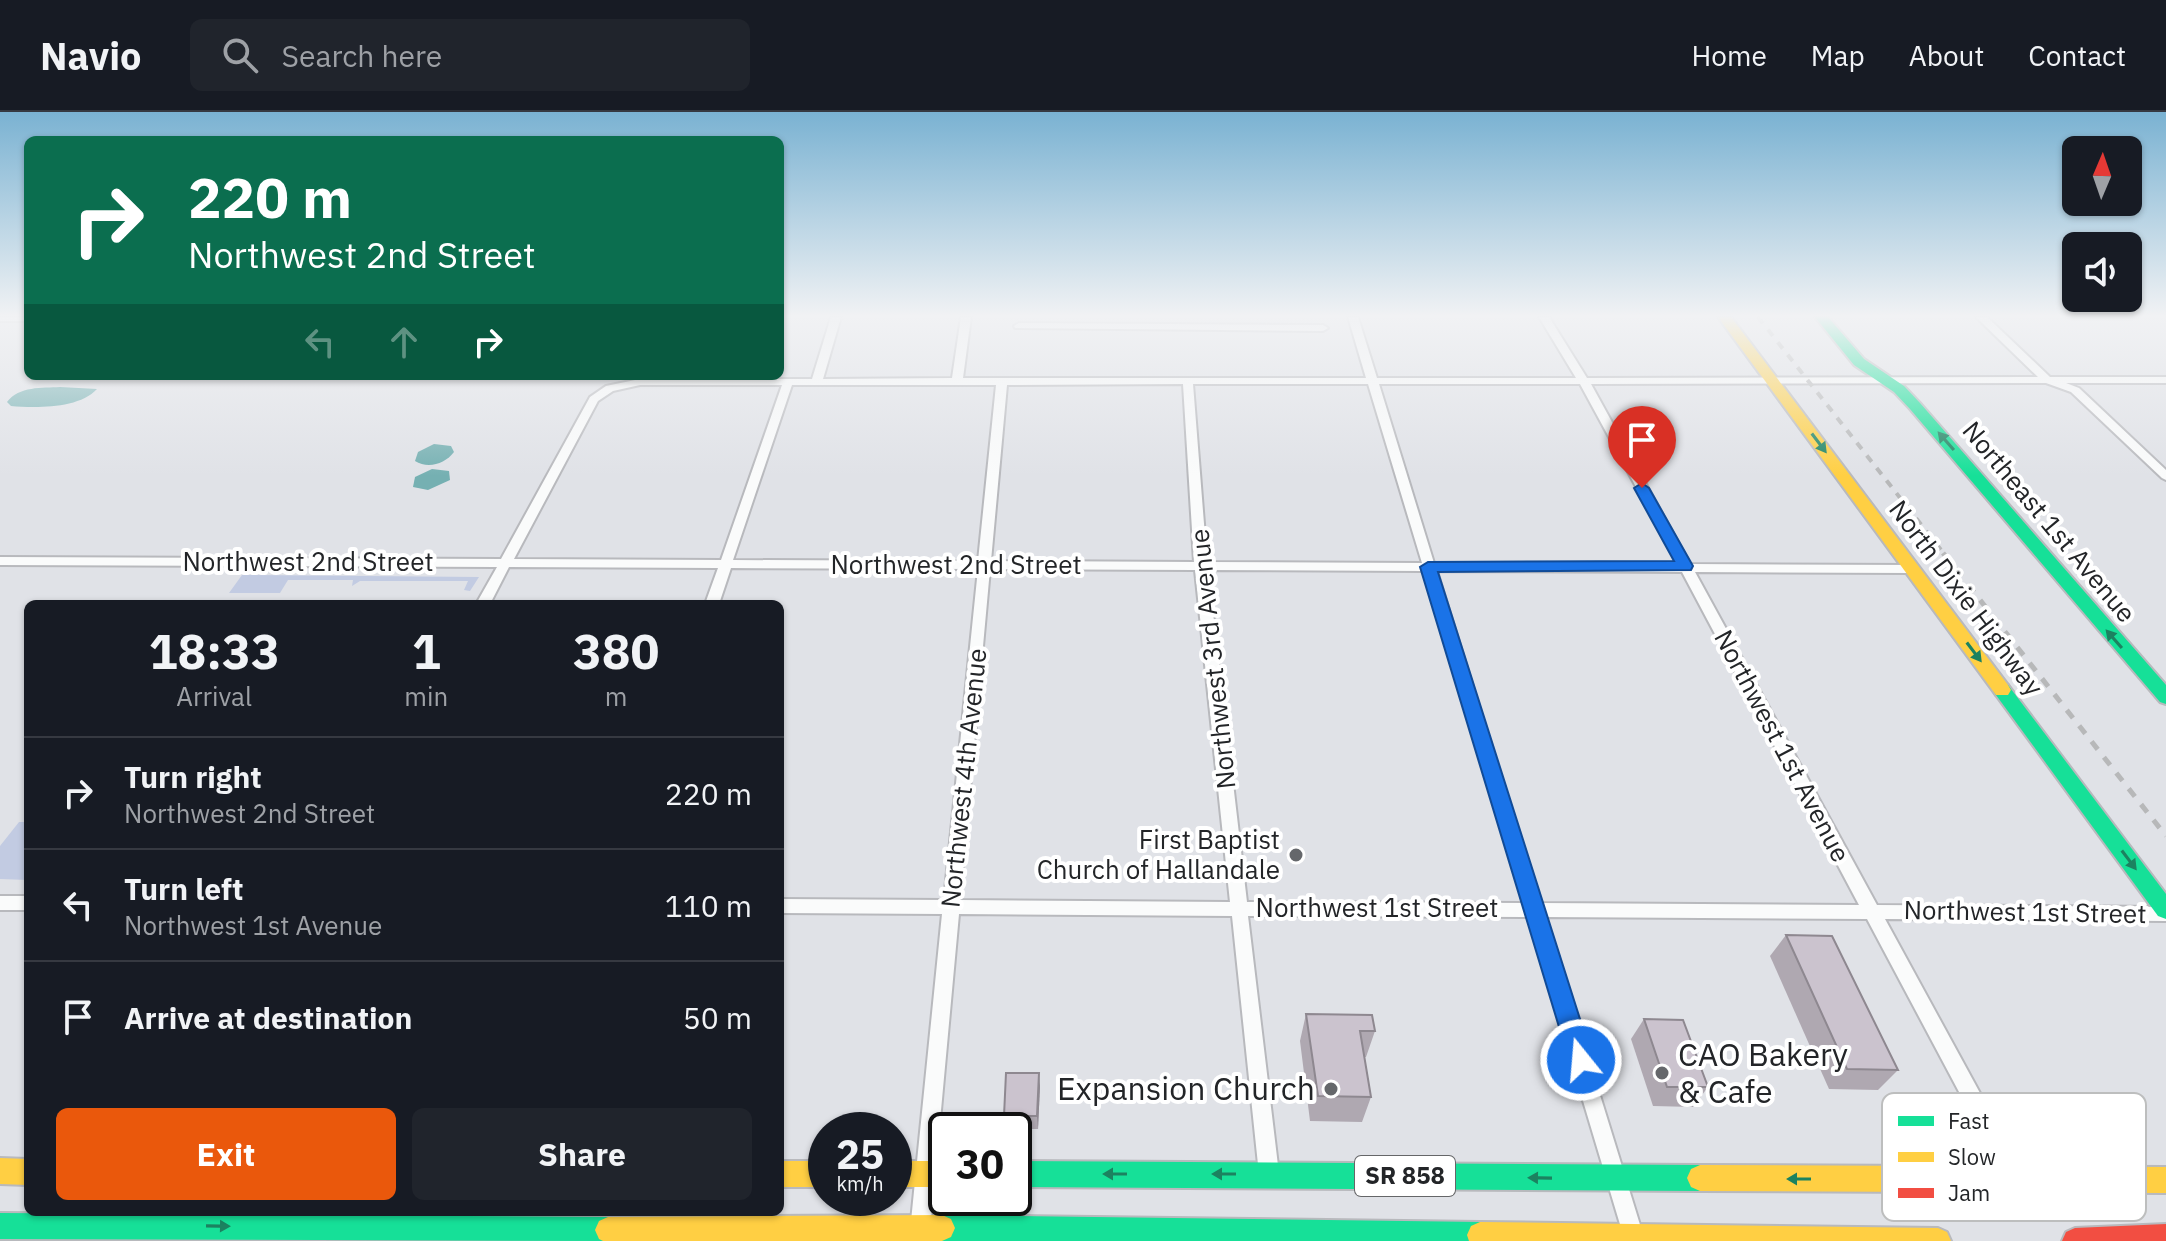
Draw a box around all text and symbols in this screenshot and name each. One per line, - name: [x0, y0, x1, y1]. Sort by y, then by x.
- search box: [190, 19, 750, 91]
- text: Navio: [40, 31, 142, 80]
- icon: search: [218, 33, 262, 77]
- text: Search here: [282, 36, 442, 75]
- text: Home: [1691, 37, 1767, 74]
- text: Map: [1811, 37, 1865, 74]
- text: About: [1909, 37, 1984, 74]
- text: Contact: [2028, 37, 2126, 74]
- north arrow: [2062, 136, 2142, 216]
- map controls: [2062, 136, 2142, 312]
- text: 220 m: [188, 161, 352, 233]
- icon: right: [56, 168, 160, 272]
- text: Northwest 2nd Street: [188, 231, 536, 278]
- button: sound: [2062, 232, 2142, 312]
- icon: left: [298, 320, 342, 364]
- icon: ahead: [382, 320, 426, 364]
- icon: right: [466, 320, 510, 364]
- pin: [1608, 406, 1676, 488]
- street label: Northeast 1st Avenue: [1956, 414, 2144, 629]
- icon: arrive: [1620, 418, 1664, 462]
- one-way arrow: [1938, 432, 1955, 452]
- one-way arrow: [1810, 433, 1826, 454]
- street label: North Dixie Highway: [1882, 493, 2052, 702]
- street label: Northwest 3rd Avenue: [1181, 527, 1243, 791]
- street label: Northwest 2nd Street: [182, 544, 434, 578]
- street label: Northwest 2nd Street: [830, 547, 1082, 581]
- text: 18:33: [149, 620, 280, 682]
- text: 1: [412, 620, 441, 682]
- text: 380: [573, 620, 659, 682]
- street label: Northwest 1st Avenue: [1707, 623, 1859, 868]
- one-way arrow: [2106, 629, 2124, 648]
- one-way arrow: [1966, 641, 1982, 663]
- street label: Northwest 4th Avenue: [932, 647, 994, 909]
- text: Arrival: [176, 679, 252, 713]
- text: min: [404, 679, 448, 713]
- text: m: [605, 679, 627, 713]
- text: Turn right: [124, 757, 262, 796]
- icon: right: [56, 771, 100, 815]
- text: 220 m: [665, 774, 752, 813]
- text: Northwest 2nd Street: [124, 796, 375, 830]
- place label: First Baptist Church of Hallandale: [1037, 822, 1280, 886]
- marker: First Baptist Church of Hallandale: [1287, 846, 1305, 864]
- one-way arrow: [2121, 850, 2136, 871]
- text: Turn left: [124, 869, 243, 908]
- icon: left: [56, 883, 100, 927]
- text: 110 m: [665, 886, 752, 925]
- street label: Northwest 1st Street: [1256, 890, 1498, 924]
- street label: Northwest 1st Street: [1903, 892, 2147, 930]
- text: Northwest 1st Avenue: [124, 908, 382, 942]
- icon: arrive: [56, 995, 100, 1039]
- text: Arrive at destination: [124, 998, 412, 1037]
- text: 50 m: [683, 998, 752, 1037]
- position arrow: [1539, 1018, 1623, 1102]
- place label: CAO Bakery & Cafe: [1678, 1033, 1848, 1112]
- marker: CAO Bakery & Cafe: [1653, 1064, 1671, 1082]
- place label: Expansion Church: [1057, 1067, 1315, 1109]
- marker: Expansion Church: [1322, 1080, 1340, 1098]
- legend: [1882, 1093, 2146, 1221]
- text: Fast: [1948, 1106, 1989, 1135]
- button: Exit: [56, 1108, 396, 1200]
- button: Share: [412, 1108, 752, 1200]
- speed limit sign: 30: [928, 1112, 1032, 1216]
- text: 25: [836, 1128, 884, 1180]
- text: Slow: [1948, 1142, 1996, 1171]
- road number: SR 858: [1355, 1156, 1455, 1196]
- one-way arrow: [1102, 1168, 1127, 1180]
- one-way arrow: [1211, 1168, 1236, 1180]
- text: km/h: [836, 1170, 884, 1197]
- one-way arrow: [1527, 1172, 1552, 1184]
- one-way arrow: [1786, 1173, 1811, 1185]
- text: Jam: [1948, 1178, 1990, 1207]
- one-way arrow: [206, 1220, 231, 1232]

